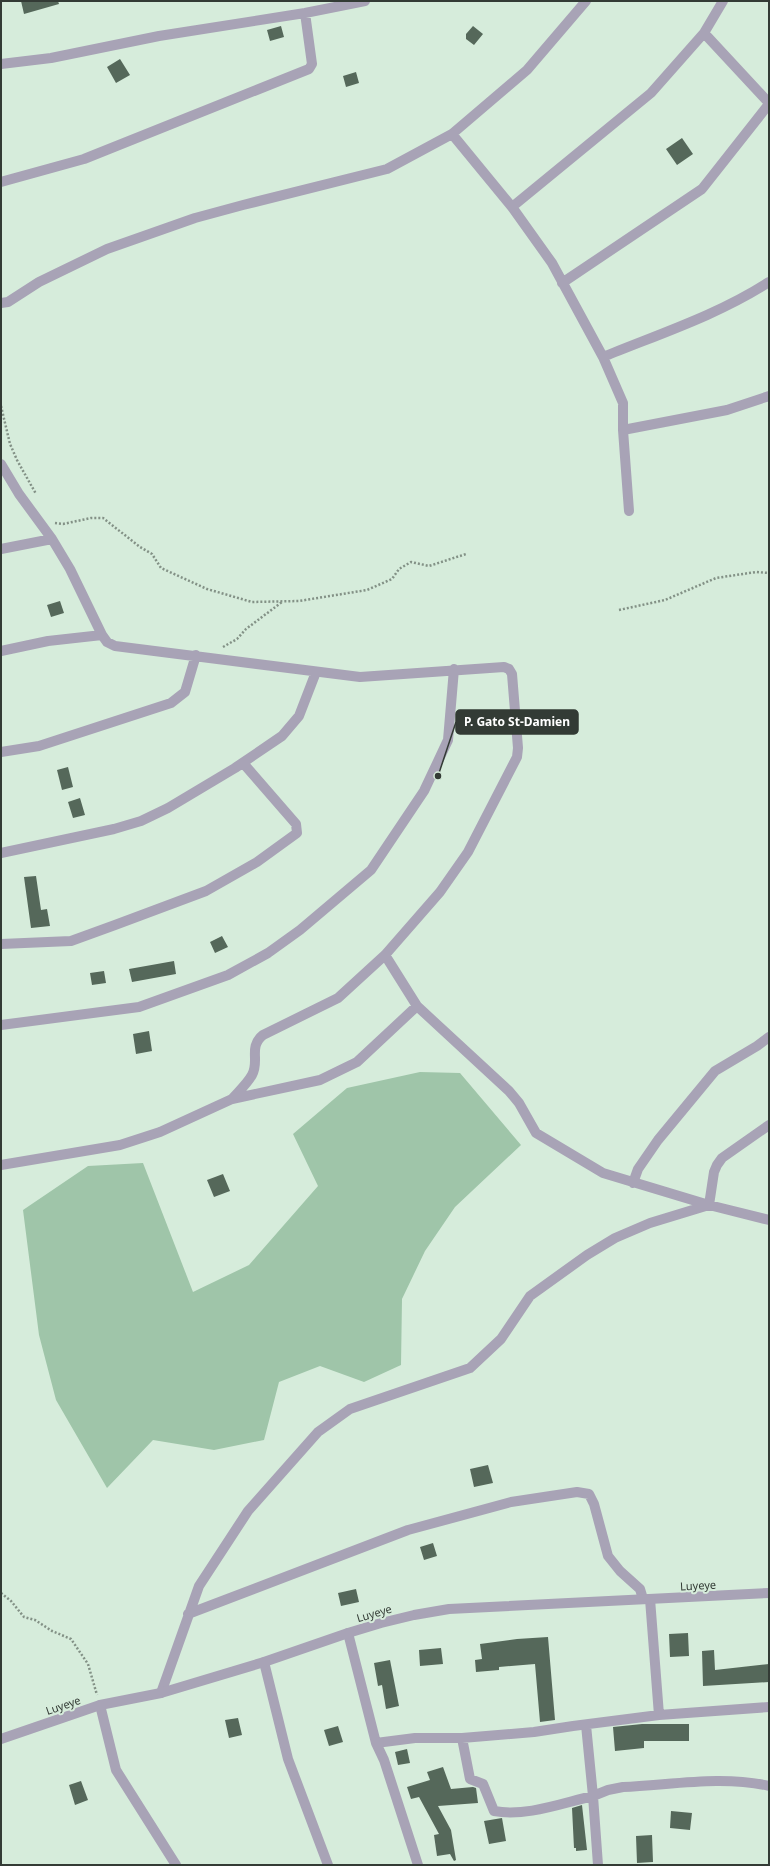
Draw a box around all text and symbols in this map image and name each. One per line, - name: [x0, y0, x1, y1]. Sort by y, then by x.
- callout: P. Gato St-Damien: [456, 710, 578, 734]
- text: P. Gato St-Damien: [464, 713, 570, 730]
- street label: Luyeye: [680, 1577, 716, 1593]
- street label: Luyeye: [355, 1601, 393, 1625]
- street label: Luyeye: [44, 1692, 82, 1718]

